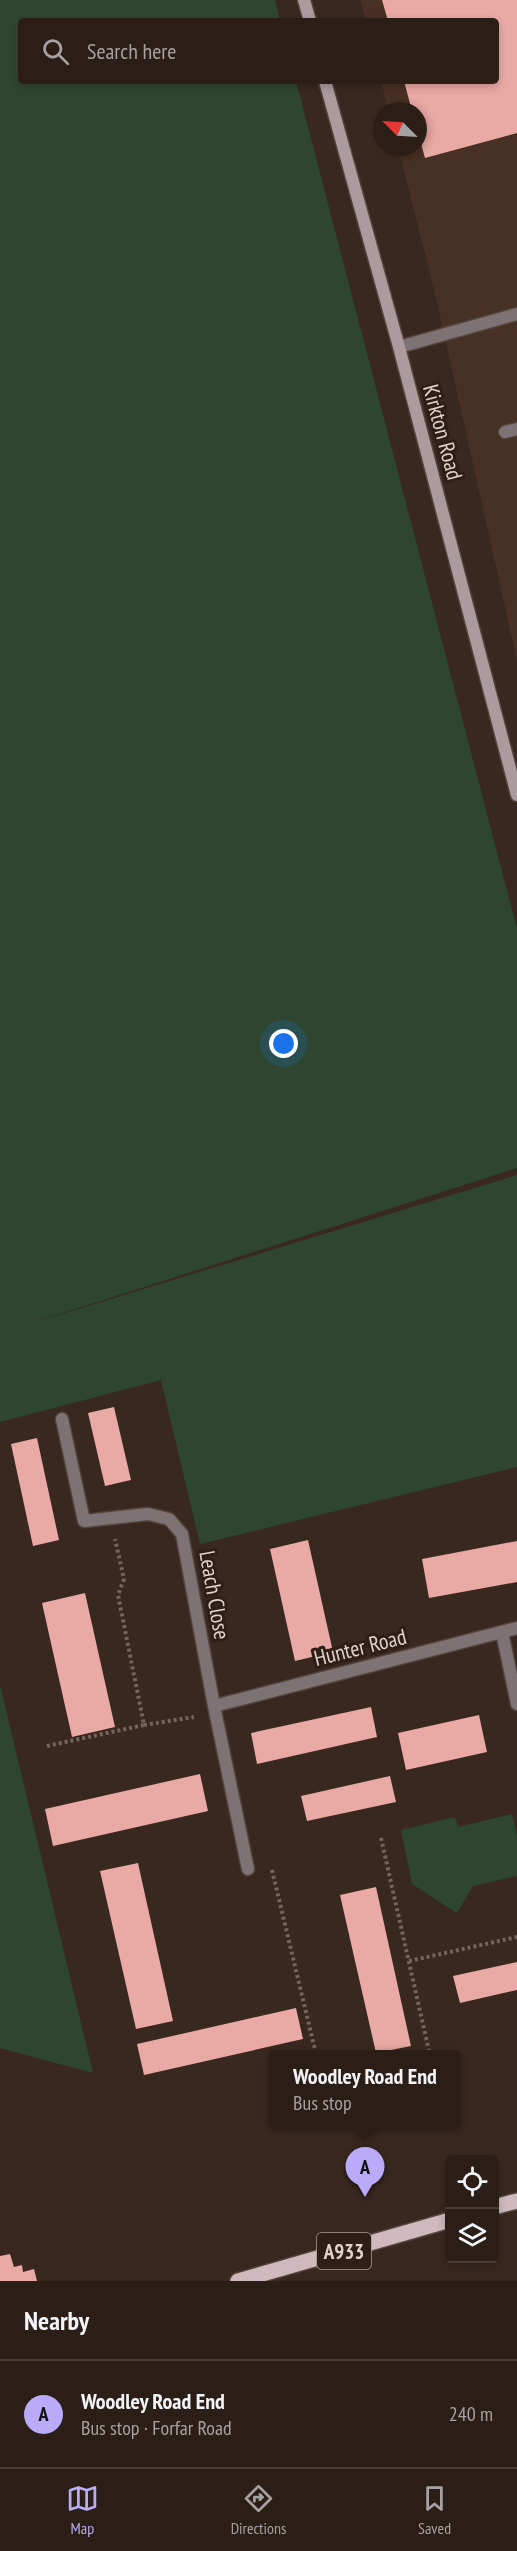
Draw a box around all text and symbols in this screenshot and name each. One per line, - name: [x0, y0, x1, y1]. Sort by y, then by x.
- search box: [18, 18, 499, 84]
- icon: search: [39, 35, 72, 68]
- text: Search here: [87, 37, 176, 65]
- north arrow: [373, 102, 427, 156]
- street label: Kirkton Road: [417, 381, 469, 483]
- your location: [269, 1029, 298, 1058]
- street label: Leach Close: [193, 1549, 237, 1641]
- street label: Hunter Road: [311, 1622, 409, 1672]
- popup: [269, 2050, 461, 2128]
- text: Woodley Road End: [293, 2062, 437, 2090]
- text: Bus stop: [293, 2090, 352, 2116]
- pin: A: [346, 2148, 385, 2197]
- map controls: [445, 2155, 499, 2263]
- button: locate: [445, 2155, 499, 2209]
- button: layers: [445, 2209, 499, 2263]
- road number: A933: [317, 2233, 371, 2269]
- text: Nearby: [24, 2304, 89, 2337]
- text: Woodley Road End: [81, 2387, 225, 2415]
- text: A: [38, 2401, 49, 2427]
- text: 240 m: [449, 2401, 493, 2427]
- text: Bus stop · Forfar Road: [81, 2415, 232, 2441]
- tab: Map: [66, 2482, 99, 2538]
- tab: Directions: [231, 2482, 286, 2538]
- tab: Saved: [418, 2482, 451, 2538]

